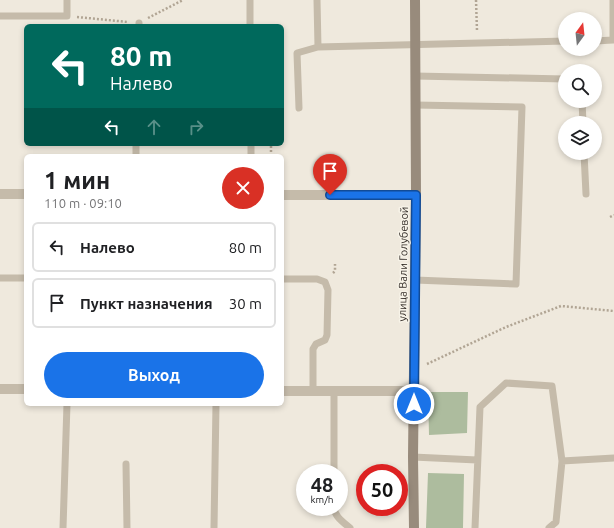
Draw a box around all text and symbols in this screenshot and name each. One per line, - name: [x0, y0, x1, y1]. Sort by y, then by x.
- north arrow: [558, 12, 602, 56]
- map controls: [558, 12, 602, 160]
- icon: left: [44, 40, 96, 92]
- text: 80 m: [110, 40, 172, 71]
- button: search: [558, 64, 602, 108]
- text: Налево: [110, 73, 173, 93]
- icon: left: [101, 116, 123, 138]
- icon: ahead: [143, 116, 165, 138]
- icon: right: [185, 116, 207, 138]
- button: layers: [558, 116, 602, 160]
- pin: [313, 154, 347, 195]
- icon: arrive: [319, 160, 341, 182]
- text: 1 мин: [44, 167, 110, 194]
- button: close: [222, 167, 264, 209]
- text: 110 m · 09:10: [44, 196, 122, 210]
- street label: улица Вали Голубевой: [396, 207, 410, 321]
- icon: left: [46, 236, 68, 258]
- text: Налево: [80, 239, 135, 256]
- text: 80 m: [229, 239, 262, 256]
- icon: arrive: [46, 292, 68, 314]
- text: Пункт назначения: [80, 295, 213, 312]
- text: 30 m: [229, 295, 262, 312]
- button: Выход: [44, 352, 264, 398]
- position arrow: [393, 383, 435, 425]
- speed limit sign: 50: [356, 464, 408, 516]
- text: 48: [311, 473, 333, 496]
- text: km/h: [310, 494, 334, 505]

